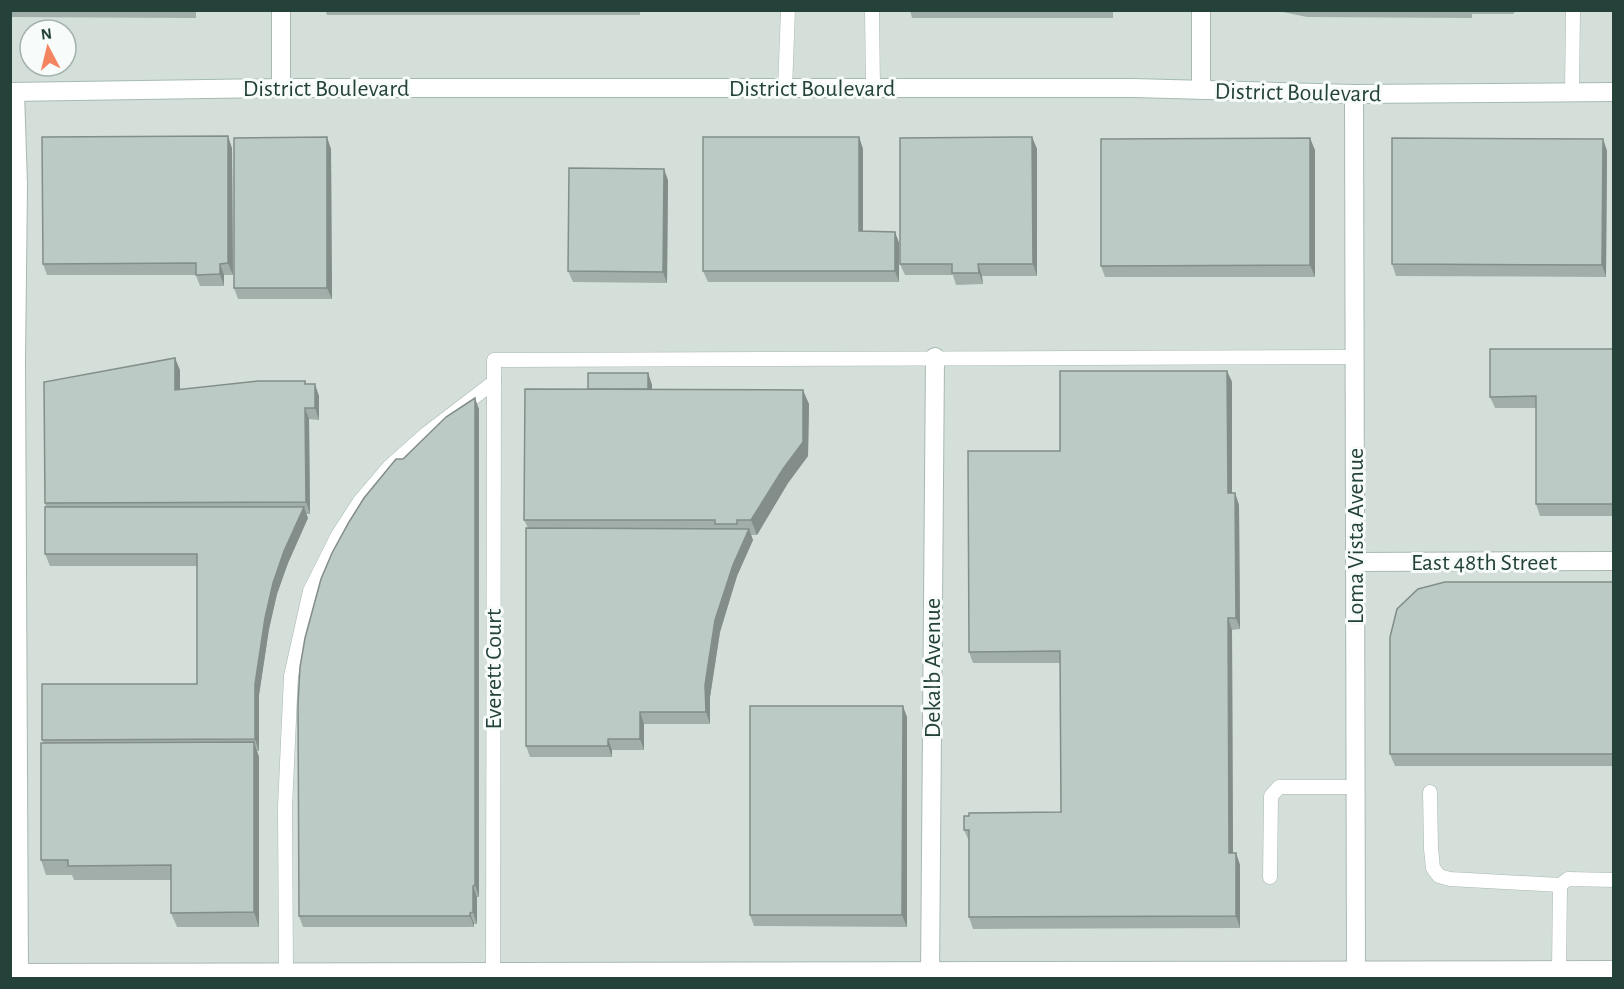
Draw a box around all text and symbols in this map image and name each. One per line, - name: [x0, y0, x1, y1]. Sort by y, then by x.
- north arrow: [18, 18, 78, 78]
- text: N: [40, 25, 53, 43]
- street label: District Boulevard: [243, 77, 409, 101]
- street label: District Boulevard: [729, 77, 895, 101]
- street label: District Boulevard: [1214, 80, 1382, 106]
- street label: Loma Vista Avenue: [1344, 448, 1368, 624]
- street label: East 48th Street: [1411, 551, 1557, 575]
- street label: Dekalb Avenue: [921, 598, 945, 738]
- street label: Everett Court: [482, 608, 506, 729]

